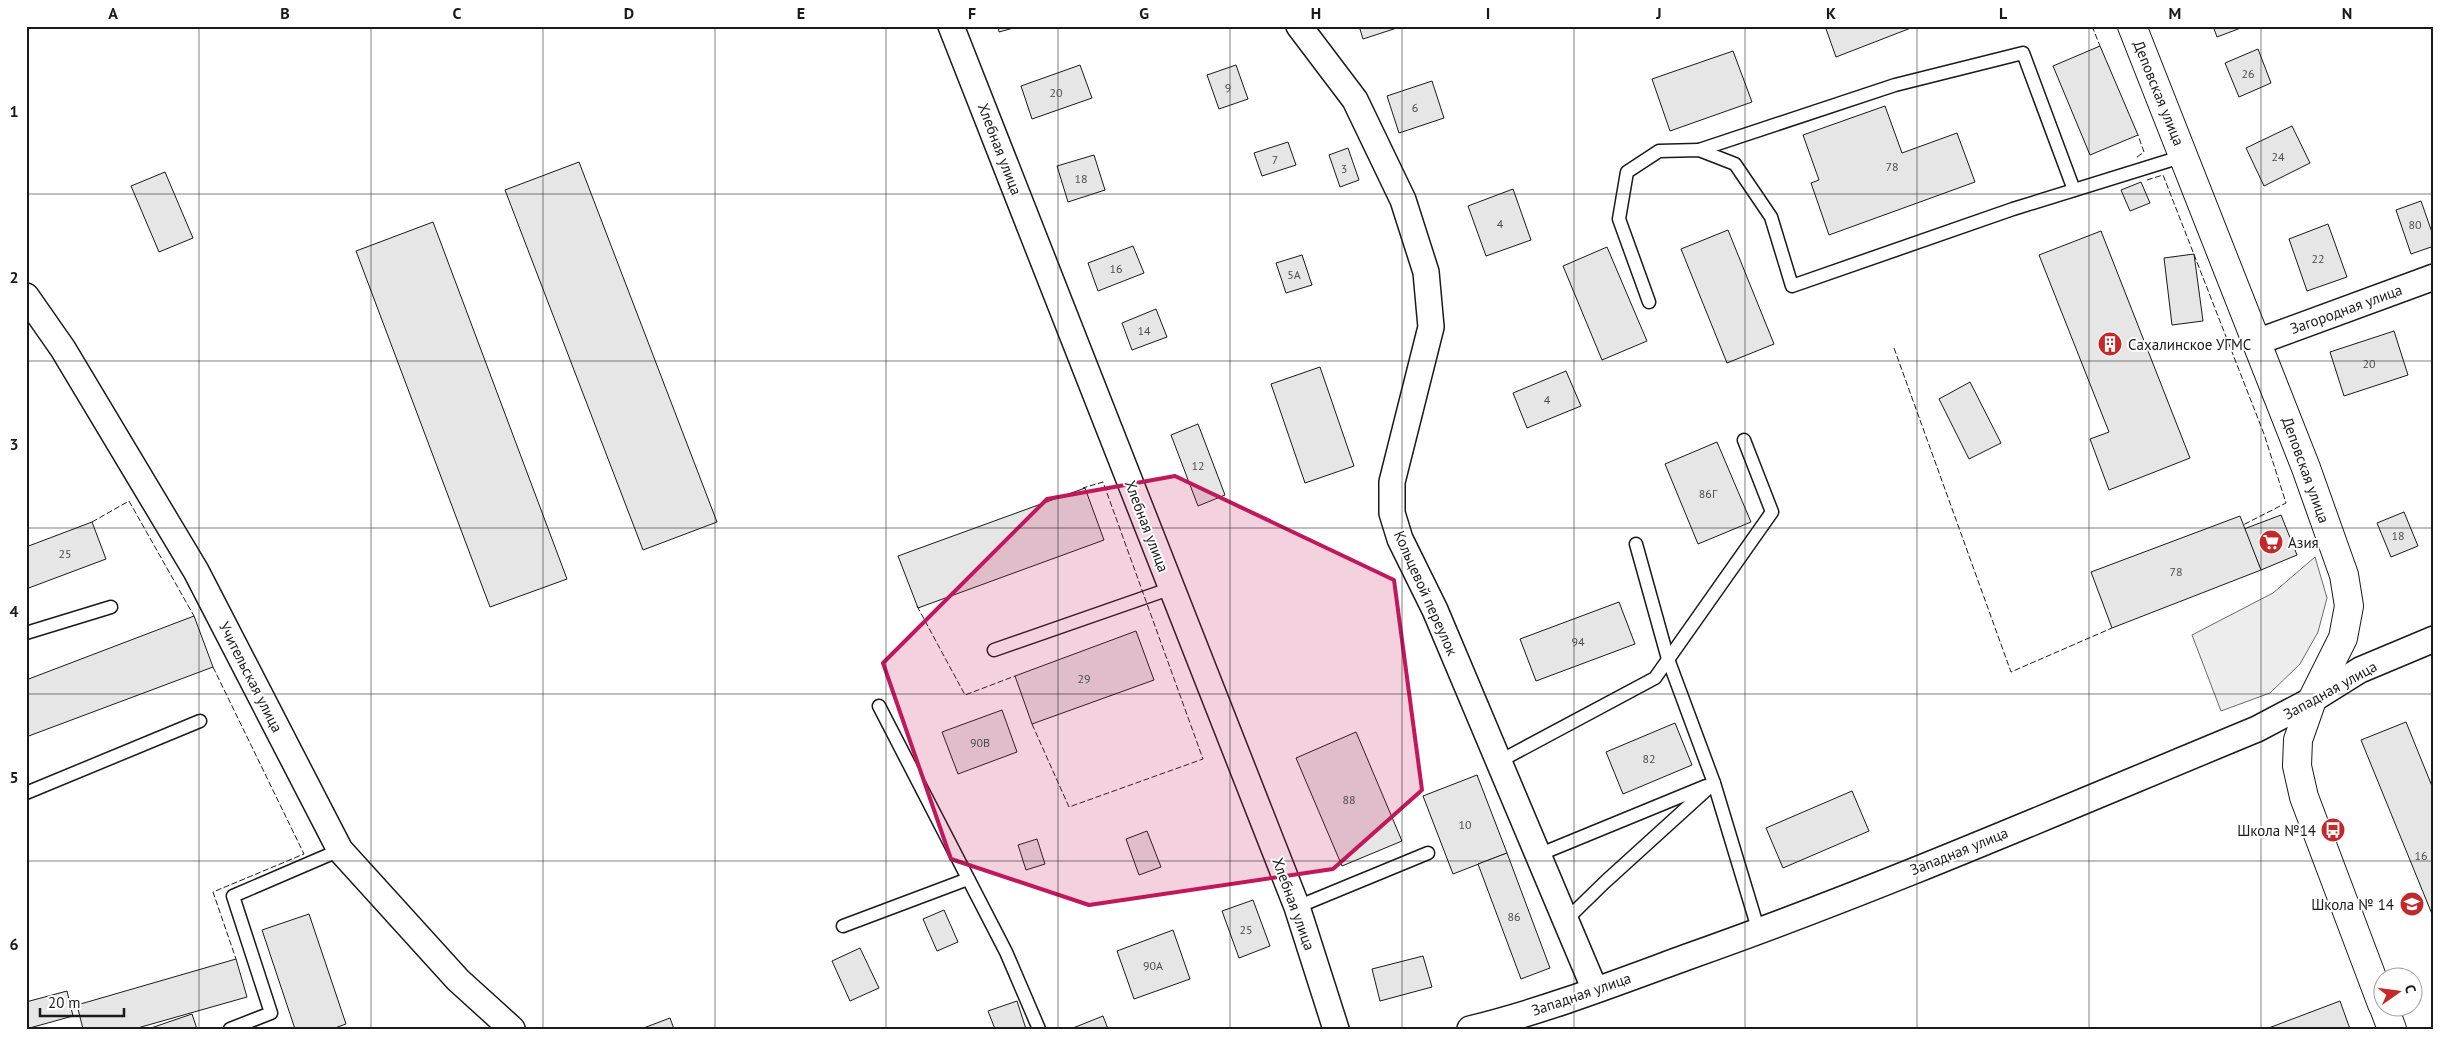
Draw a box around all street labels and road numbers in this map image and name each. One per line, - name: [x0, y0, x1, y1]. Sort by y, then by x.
- street label: Деповская улица: [2129, 38, 2189, 148]
- street label: Хлебная улица: [974, 100, 1026, 198]
- street label: Загородная улица: [2287, 280, 2405, 338]
- street label: Деповская улица: [2278, 414, 2334, 526]
- street label: Хлебная улица: [1121, 477, 1173, 575]
- street label: Кольцевой переулок: [1390, 528, 1462, 659]
- street label: Учительская улица: [215, 619, 287, 735]
- street label: Западная улица: [2280, 656, 2380, 724]
- street label: Западная улица: [1907, 823, 2011, 879]
- street label: Хлебная улица: [1268, 855, 1320, 953]
- street label: Западная улица: [1529, 968, 1633, 1020]

